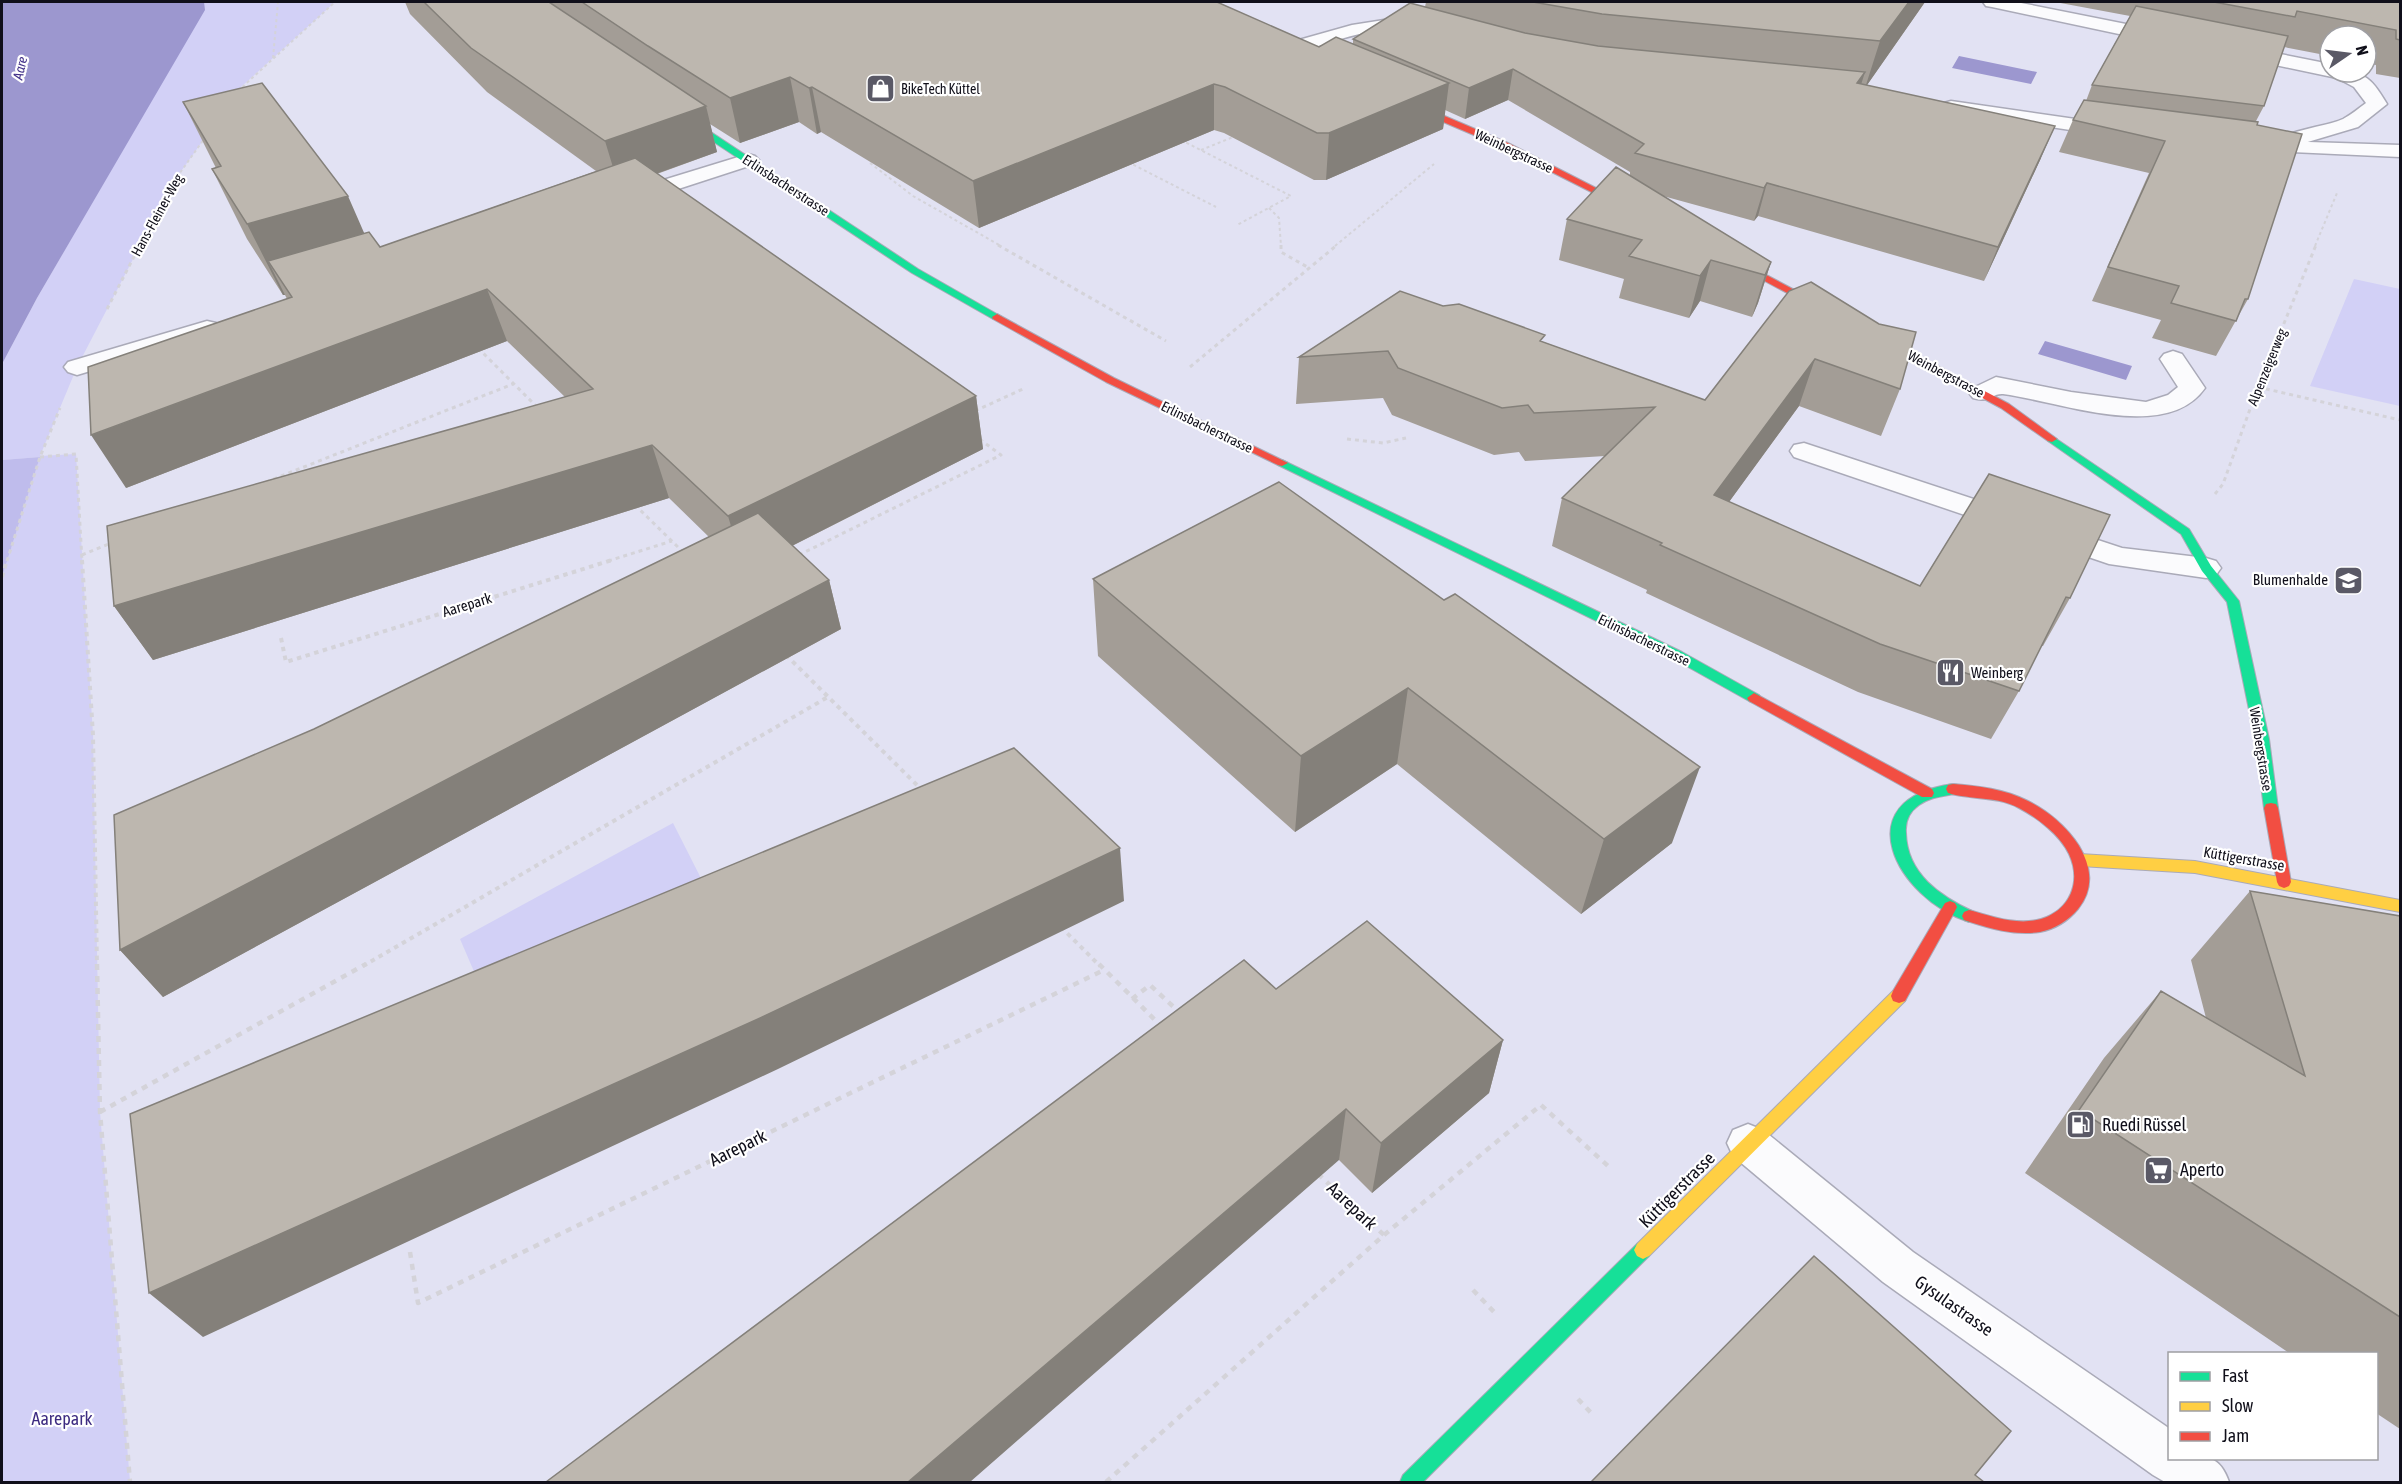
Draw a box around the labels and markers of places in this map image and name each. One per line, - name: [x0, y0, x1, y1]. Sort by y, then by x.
- shop icon: BikeTech Küttel: [864, 73, 896, 105]
- place label: BikeTech Küttel: [901, 81, 980, 97]
- school or university icon: Blumenhalde: [2333, 564, 2365, 596]
- place label: Blumenhalde: [2253, 571, 2328, 588]
- restaurant icon: Weinberg: [1934, 657, 1966, 689]
- place label: Weinberg: [1971, 664, 2024, 681]
- fuel station icon: Ruedi Rüssel: [2065, 1109, 2097, 1141]
- place label: Ruedi Rüssel: [2102, 1114, 2186, 1135]
- supermarket icon: Aperto: [2143, 1154, 2175, 1186]
- place label: Aperto: [2180, 1159, 2224, 1180]

